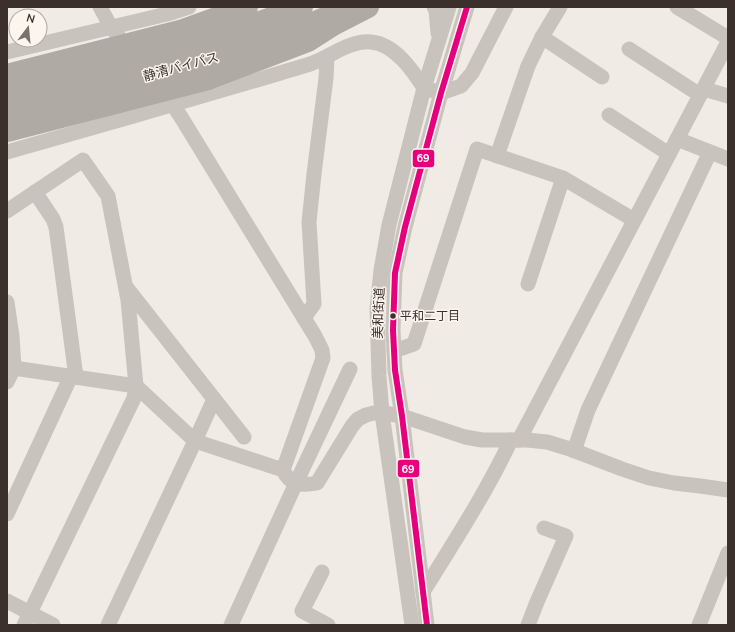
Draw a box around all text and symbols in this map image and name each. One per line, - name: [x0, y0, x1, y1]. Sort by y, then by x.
- north arrow: [8, 8, 48, 48]
- text: N: [25, 11, 37, 27]
- street label: 静清バイパス: [141, 48, 221, 86]
- line badge: 69: [412, 149, 435, 168]
- text: 69: [416, 151, 430, 166]
- street label: 美和街道: [369, 287, 389, 339]
- place label: 平和二丁目: [400, 308, 460, 324]
- marker: 平和二丁目: [388, 311, 398, 321]
- line badge: 69: [397, 459, 420, 478]
- text: 69: [401, 462, 415, 477]

